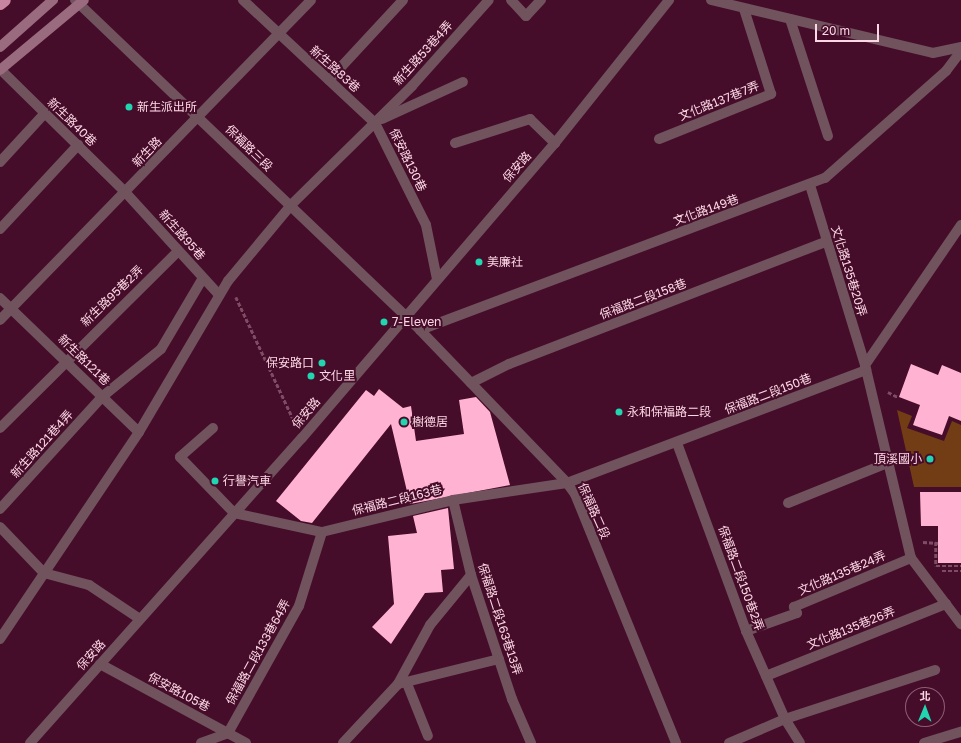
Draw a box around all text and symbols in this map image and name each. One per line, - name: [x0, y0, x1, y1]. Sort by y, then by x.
- scale bar: [817, 16, 881, 42]
- street label: 新生路53巷4弄: [390, 18, 456, 88]
- text: 20 m: [822, 23, 850, 38]
- street label: 新生路83巷: [307, 43, 363, 95]
- street label: 文化路137巷7弄: [677, 78, 761, 124]
- street label: 新生路40巷: [44, 95, 100, 149]
- place label: 新生派出所: [137, 100, 197, 114]
- marker: 新生派出所: [124, 102, 134, 112]
- street label: 保福路三段: [222, 122, 276, 174]
- street label: 保安路130巷: [387, 126, 429, 194]
- street label: 新生路: [129, 134, 165, 170]
- street label: 保安路: [500, 149, 534, 185]
- street label: 文化路149巷: [671, 192, 741, 228]
- street label: 新生路95巷: [156, 207, 208, 263]
- street label: 文化路135巷20弄: [828, 224, 870, 318]
- place label: 美廉社: [487, 255, 523, 269]
- marker: 美廉社: [474, 257, 484, 267]
- street label: 新生路95巷2弄: [78, 263, 146, 329]
- street label: 保福路二段158巷: [597, 276, 689, 322]
- place label: 7-Eleven: [392, 315, 441, 329]
- marker: 7-Eleven: [379, 317, 389, 327]
- street label: 新生路121巷: [55, 332, 113, 388]
- place label: 保安路口: [266, 356, 314, 370]
- marker: 保安路口: [317, 358, 327, 368]
- place label: 文化里: [319, 369, 355, 383]
- marker: 文化里: [306, 371, 316, 381]
- street label: 保福路二段150巷: [722, 371, 814, 417]
- street label: 保安路: [289, 395, 323, 431]
- place label: 永和保福路二段: [627, 405, 711, 419]
- street label: 新生路121巷4弄: [8, 407, 76, 481]
- marker: 永和保福路二段: [614, 407, 624, 417]
- place label: 樹德居: [412, 415, 448, 429]
- marker: 樹德居: [399, 417, 409, 427]
- place label: 頂溪國小: [874, 452, 922, 466]
- marker: 頂溪國小: [925, 454, 935, 464]
- place label: 行譽汽車: [223, 474, 271, 488]
- marker: 行譽汽車: [210, 476, 220, 486]
- street label: 保福路二段: [575, 481, 613, 541]
- street label: 保福路二段163巷: [351, 482, 443, 518]
- street label: 保福路二段150巷2弄: [715, 523, 767, 633]
- street label: 文化路135巷24弄: [796, 548, 888, 598]
- street label: 保福路二段163巷13弄: [475, 561, 525, 677]
- street label: 保福路二段133巷64弄: [223, 597, 293, 707]
- street label: 文化路135巷26弄: [805, 604, 897, 652]
- street label: 保安路: [74, 637, 108, 673]
- street label: 保安路105巷: [146, 670, 212, 714]
- north arrow: [905, 687, 945, 727]
- text: 北: [920, 689, 931, 702]

